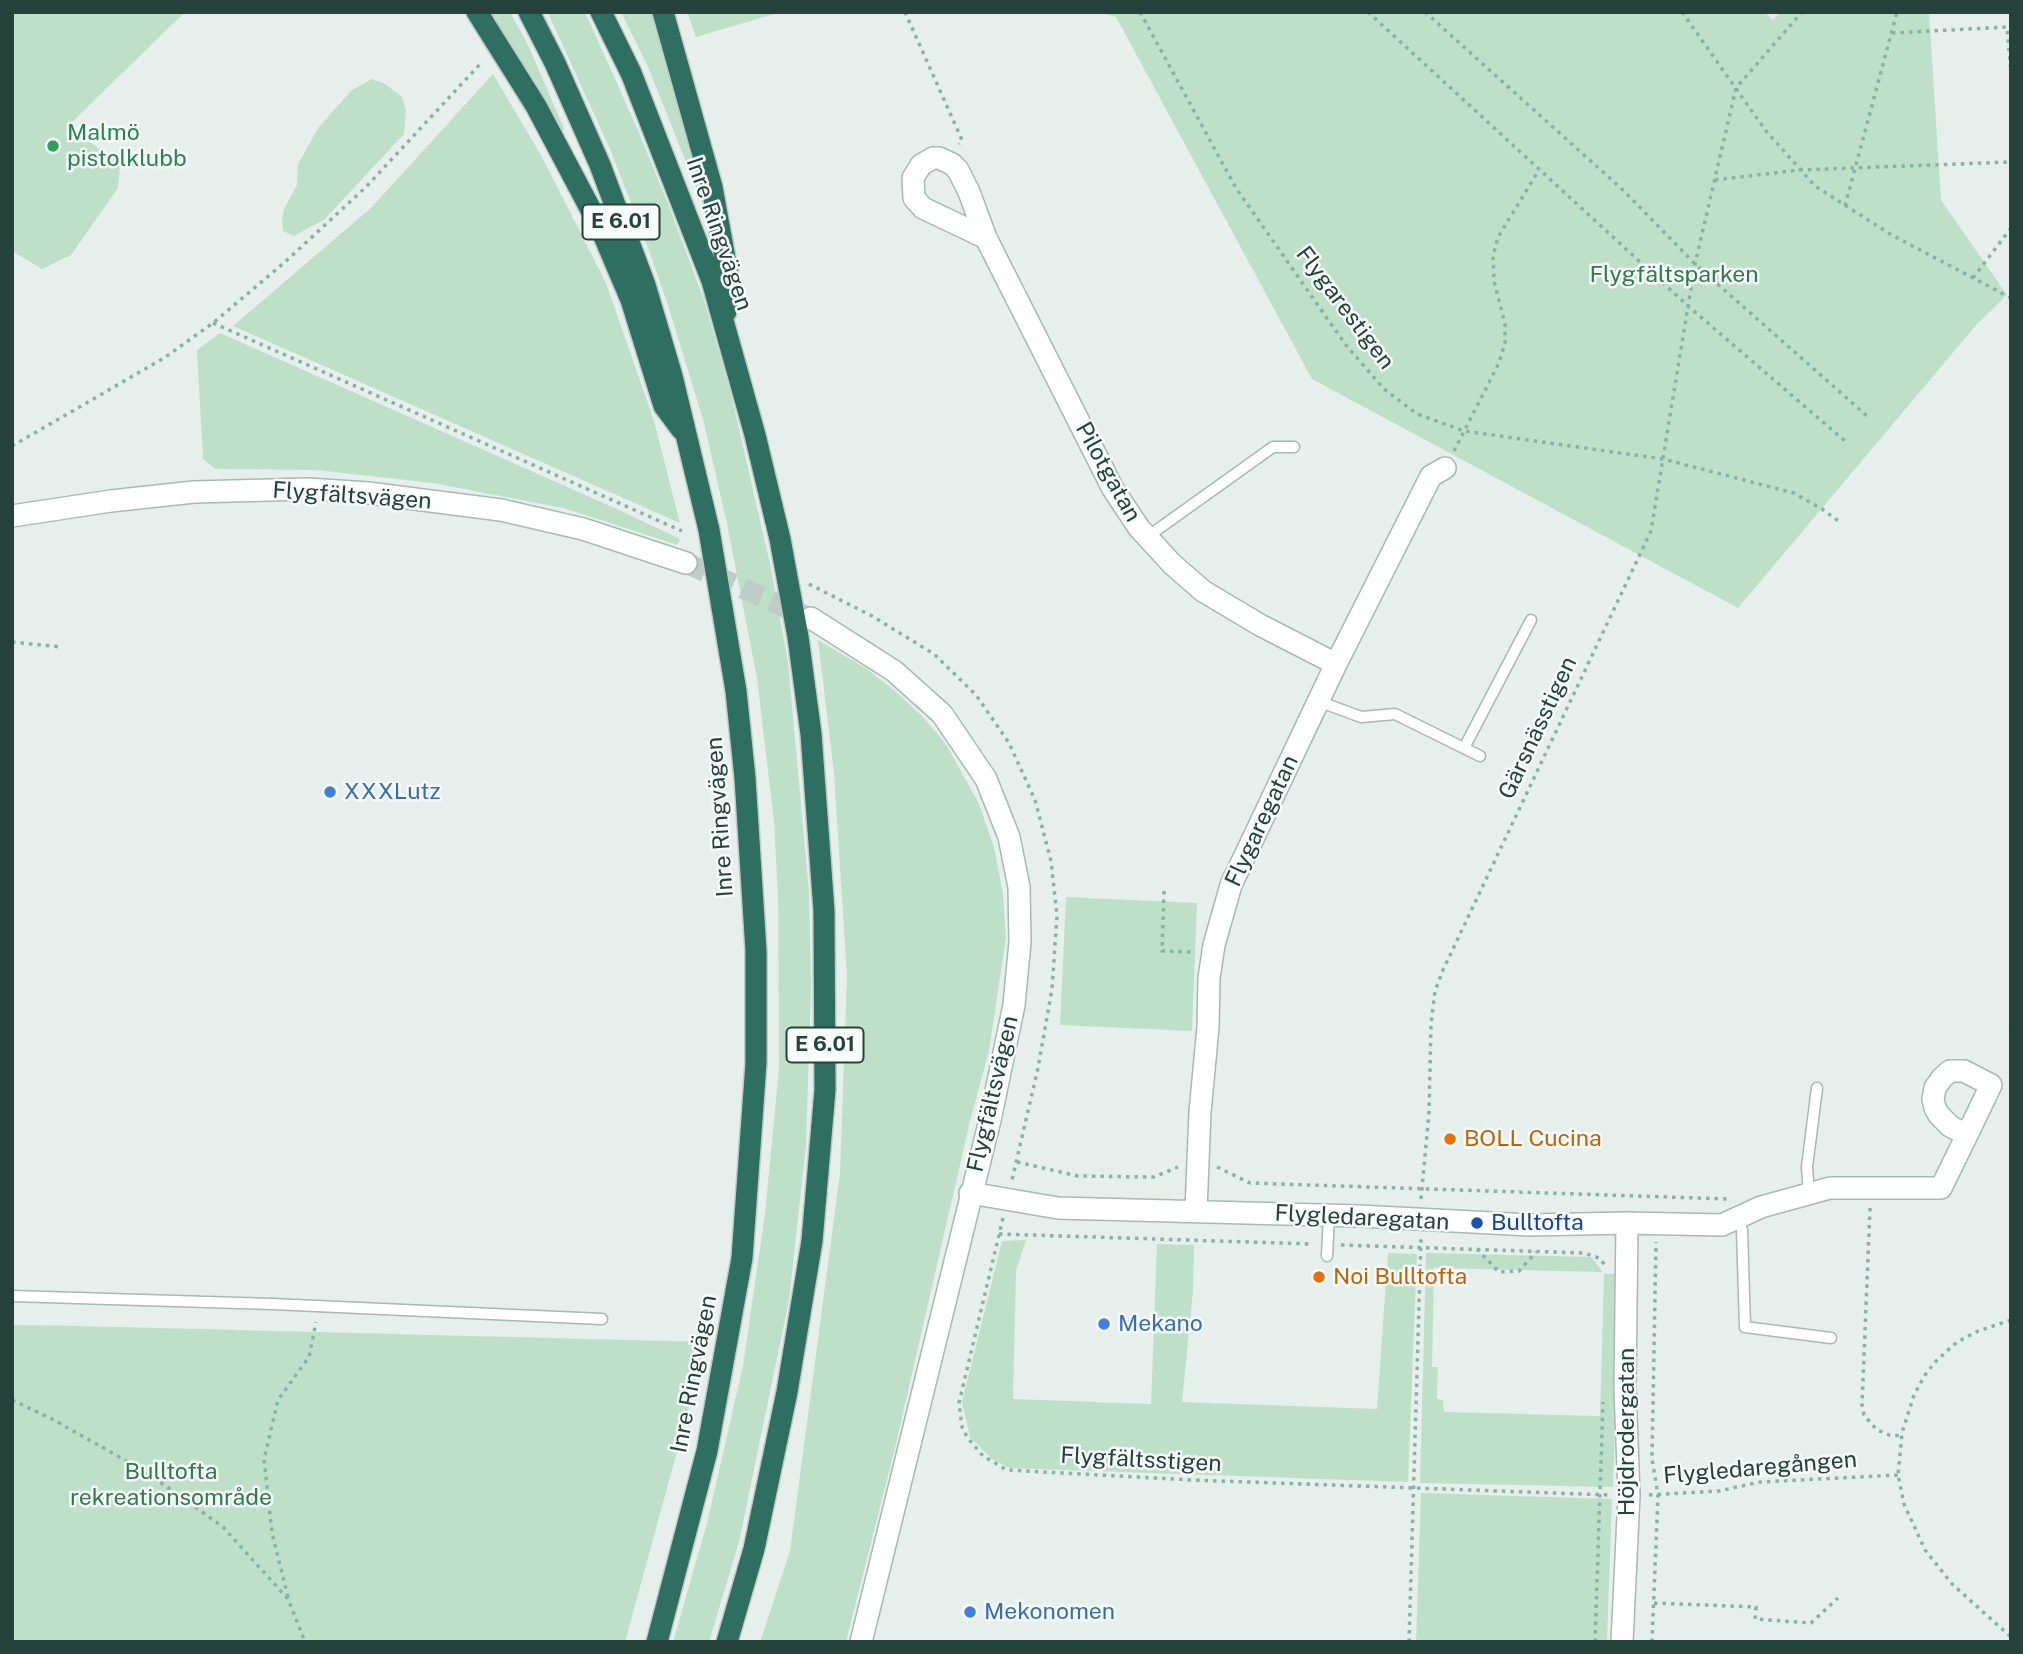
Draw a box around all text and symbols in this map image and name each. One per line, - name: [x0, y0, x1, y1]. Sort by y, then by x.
- place label: Malmö pistolklubb: [67, 119, 187, 173]
- marker: Malmö pistolklubb: [45, 138, 61, 154]
- street label: Inre Ringvägen: [680, 154, 758, 314]
- road number: E 6.01: [582, 204, 660, 240]
- street label: Flygarestigen: [1290, 241, 1400, 375]
- park label: Flygfältsparken: [1589, 261, 1759, 289]
- street label: Pilotgatan: [1069, 417, 1147, 527]
- street label: Flygfältsvägen: [272, 477, 432, 515]
- street label: Gärsnässtigen: [1493, 652, 1583, 804]
- street label: Inre Ringvägen: [701, 736, 739, 898]
- street label: Flygaregatan: [1220, 751, 1304, 891]
- place label: XXXLutz: [344, 778, 440, 806]
- marker: XXXLutz: [322, 784, 338, 800]
- street label: Flygfältsvägen: [962, 1013, 1024, 1175]
- road number: E 6.01: [786, 1028, 864, 1062]
- place label: BOLL Cucina: [1464, 1125, 1602, 1153]
- marker: BOLL Cucina: [1442, 1131, 1458, 1147]
- street label: Flygledaregatan: [1274, 1200, 1450, 1236]
- place label: Bulltofta: [1491, 1209, 1584, 1237]
- marker: Bulltofta: [1469, 1215, 1485, 1231]
- place label: Noi Bulltofta: [1333, 1263, 1467, 1291]
- marker: Noi Bulltofta: [1311, 1269, 1327, 1285]
- street label: Inre Ringvägen: [665, 1293, 723, 1455]
- place label: Mekano: [1118, 1310, 1203, 1338]
- marker: Mekano: [1096, 1316, 1112, 1332]
- street label: Höjdrodergatan: [1613, 1348, 1641, 1516]
- street label: Flygfältsstigen: [1060, 1442, 1222, 1478]
- street label: Flygledaregången: [1662, 1446, 1858, 1490]
- park label: Bulltofta rekreationsområde: [70, 1458, 272, 1512]
- place label: Mekonomen: [984, 1598, 1115, 1626]
- marker: Mekonomen: [962, 1604, 978, 1620]

